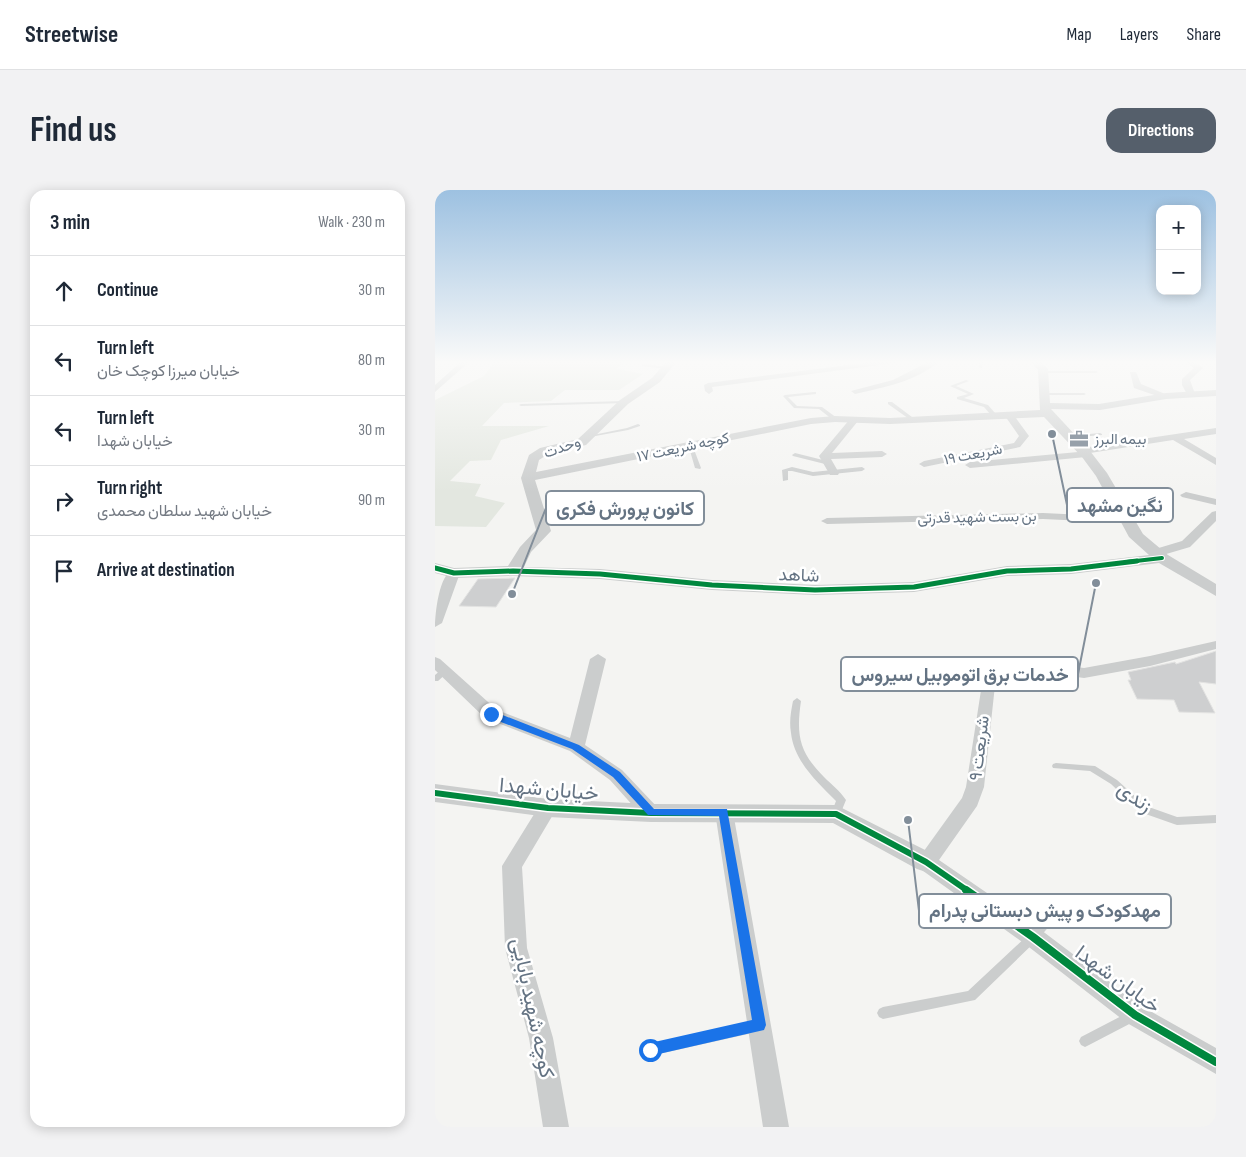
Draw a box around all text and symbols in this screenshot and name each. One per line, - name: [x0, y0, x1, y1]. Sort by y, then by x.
- text: Streetwise: [25, 20, 118, 49]
- text: Map: [1067, 24, 1092, 45]
- text: Layers: [1120, 24, 1159, 45]
- text: Share: [1187, 24, 1221, 45]
- button: Directions: [1106, 108, 1216, 153]
- text: Find us: [30, 109, 117, 152]
- map controls: [1156, 205, 1201, 295]
- button: +: [1156, 205, 1201, 250]
- text: 3 min: [50, 210, 90, 235]
- text: Walk · 230 m: [318, 213, 385, 232]
- button: −: [1156, 250, 1201, 295]
- icon: ahead: [50, 277, 78, 305]
- text: Continue: [97, 279, 158, 302]
- text: 30 m: [358, 281, 385, 300]
- text: Turn left: [97, 337, 154, 360]
- icon: left: [50, 347, 78, 375]
- text: 80 m: [358, 351, 385, 370]
- text: خیابان میرزا کوچک خان: [97, 362, 240, 381]
- text: Turn left: [97, 407, 154, 430]
- icon: left: [50, 417, 78, 445]
- text: 30 m: [358, 421, 385, 440]
- street label: کوچه شریعت ۱۷: [635, 428, 731, 467]
- office icon: بیمه البرز: [1068, 428, 1090, 450]
- place label: بیمه البرز: [1093, 430, 1146, 449]
- text: خیابان شهدا: [97, 432, 173, 451]
- street label: وحدت: [541, 432, 583, 463]
- street label: شریعت ۱۹: [942, 440, 1004, 469]
- text: Turn right: [97, 477, 162, 500]
- icon: right: [50, 487, 78, 515]
- callout: نگین مشهد: [1067, 488, 1173, 522]
- text: 90 m: [358, 491, 385, 510]
- callout: کانون پرورش فکری: [546, 491, 704, 525]
- text: نگین مشهد: [1077, 495, 1163, 518]
- text: کانون پرورش فکری: [556, 498, 694, 522]
- text: خیابان شهید سلطان محمدی: [97, 502, 272, 521]
- street label: بن بست شهید قدرتی: [917, 507, 1037, 528]
- icon: arrive: [50, 557, 78, 585]
- text: Arrive at destination: [97, 559, 235, 582]
- street label: شاهد: [778, 564, 820, 587]
- callout: خدمات برق اتوموبیل سیروس: [841, 657, 1078, 691]
- text: خدمات برق اتوموبیل سیروس: [851, 664, 1069, 687]
- route end: [480, 703, 503, 726]
- street label: شریعت ۹: [965, 714, 994, 782]
- street label: خیابان شهدا: [498, 773, 600, 806]
- street label: زندی: [1112, 776, 1157, 819]
- callout: مهدکودک و پیش دبستانی پدرام: [919, 894, 1171, 928]
- text: مهدکودک و پیش دبستانی پدرام: [929, 900, 1161, 924]
- street label: کوچه شهید بابایی: [504, 936, 560, 1081]
- street label: خیابان شهدا: [1070, 940, 1165, 1019]
- route start: [639, 1039, 662, 1062]

